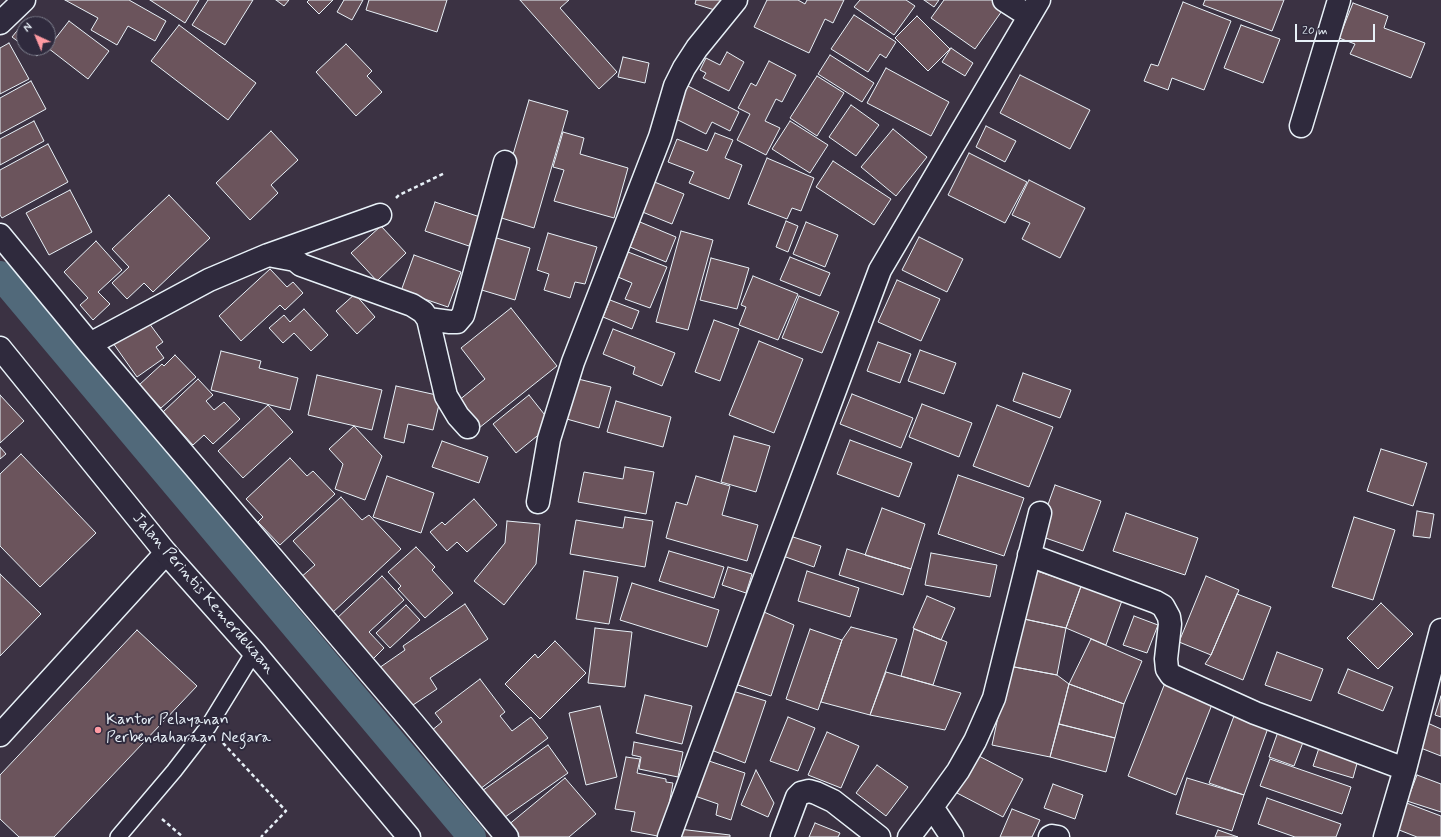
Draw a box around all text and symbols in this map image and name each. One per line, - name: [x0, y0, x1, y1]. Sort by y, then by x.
- north arrow: [16, 16, 56, 56]
- scale bar: [1297, 16, 1377, 42]
- text: N: [21, 21, 36, 36]
- text: 20 m: [1302, 23, 1328, 39]
- street label: Jalan Perintis Kemerdekaan: [128, 509, 278, 679]
- place label: Kantor Pelayanan Perbendaharaan Negara: [106, 711, 271, 749]
- marker: Kantor Pelayanan Perbendaharaan Negara: [93, 725, 103, 735]

